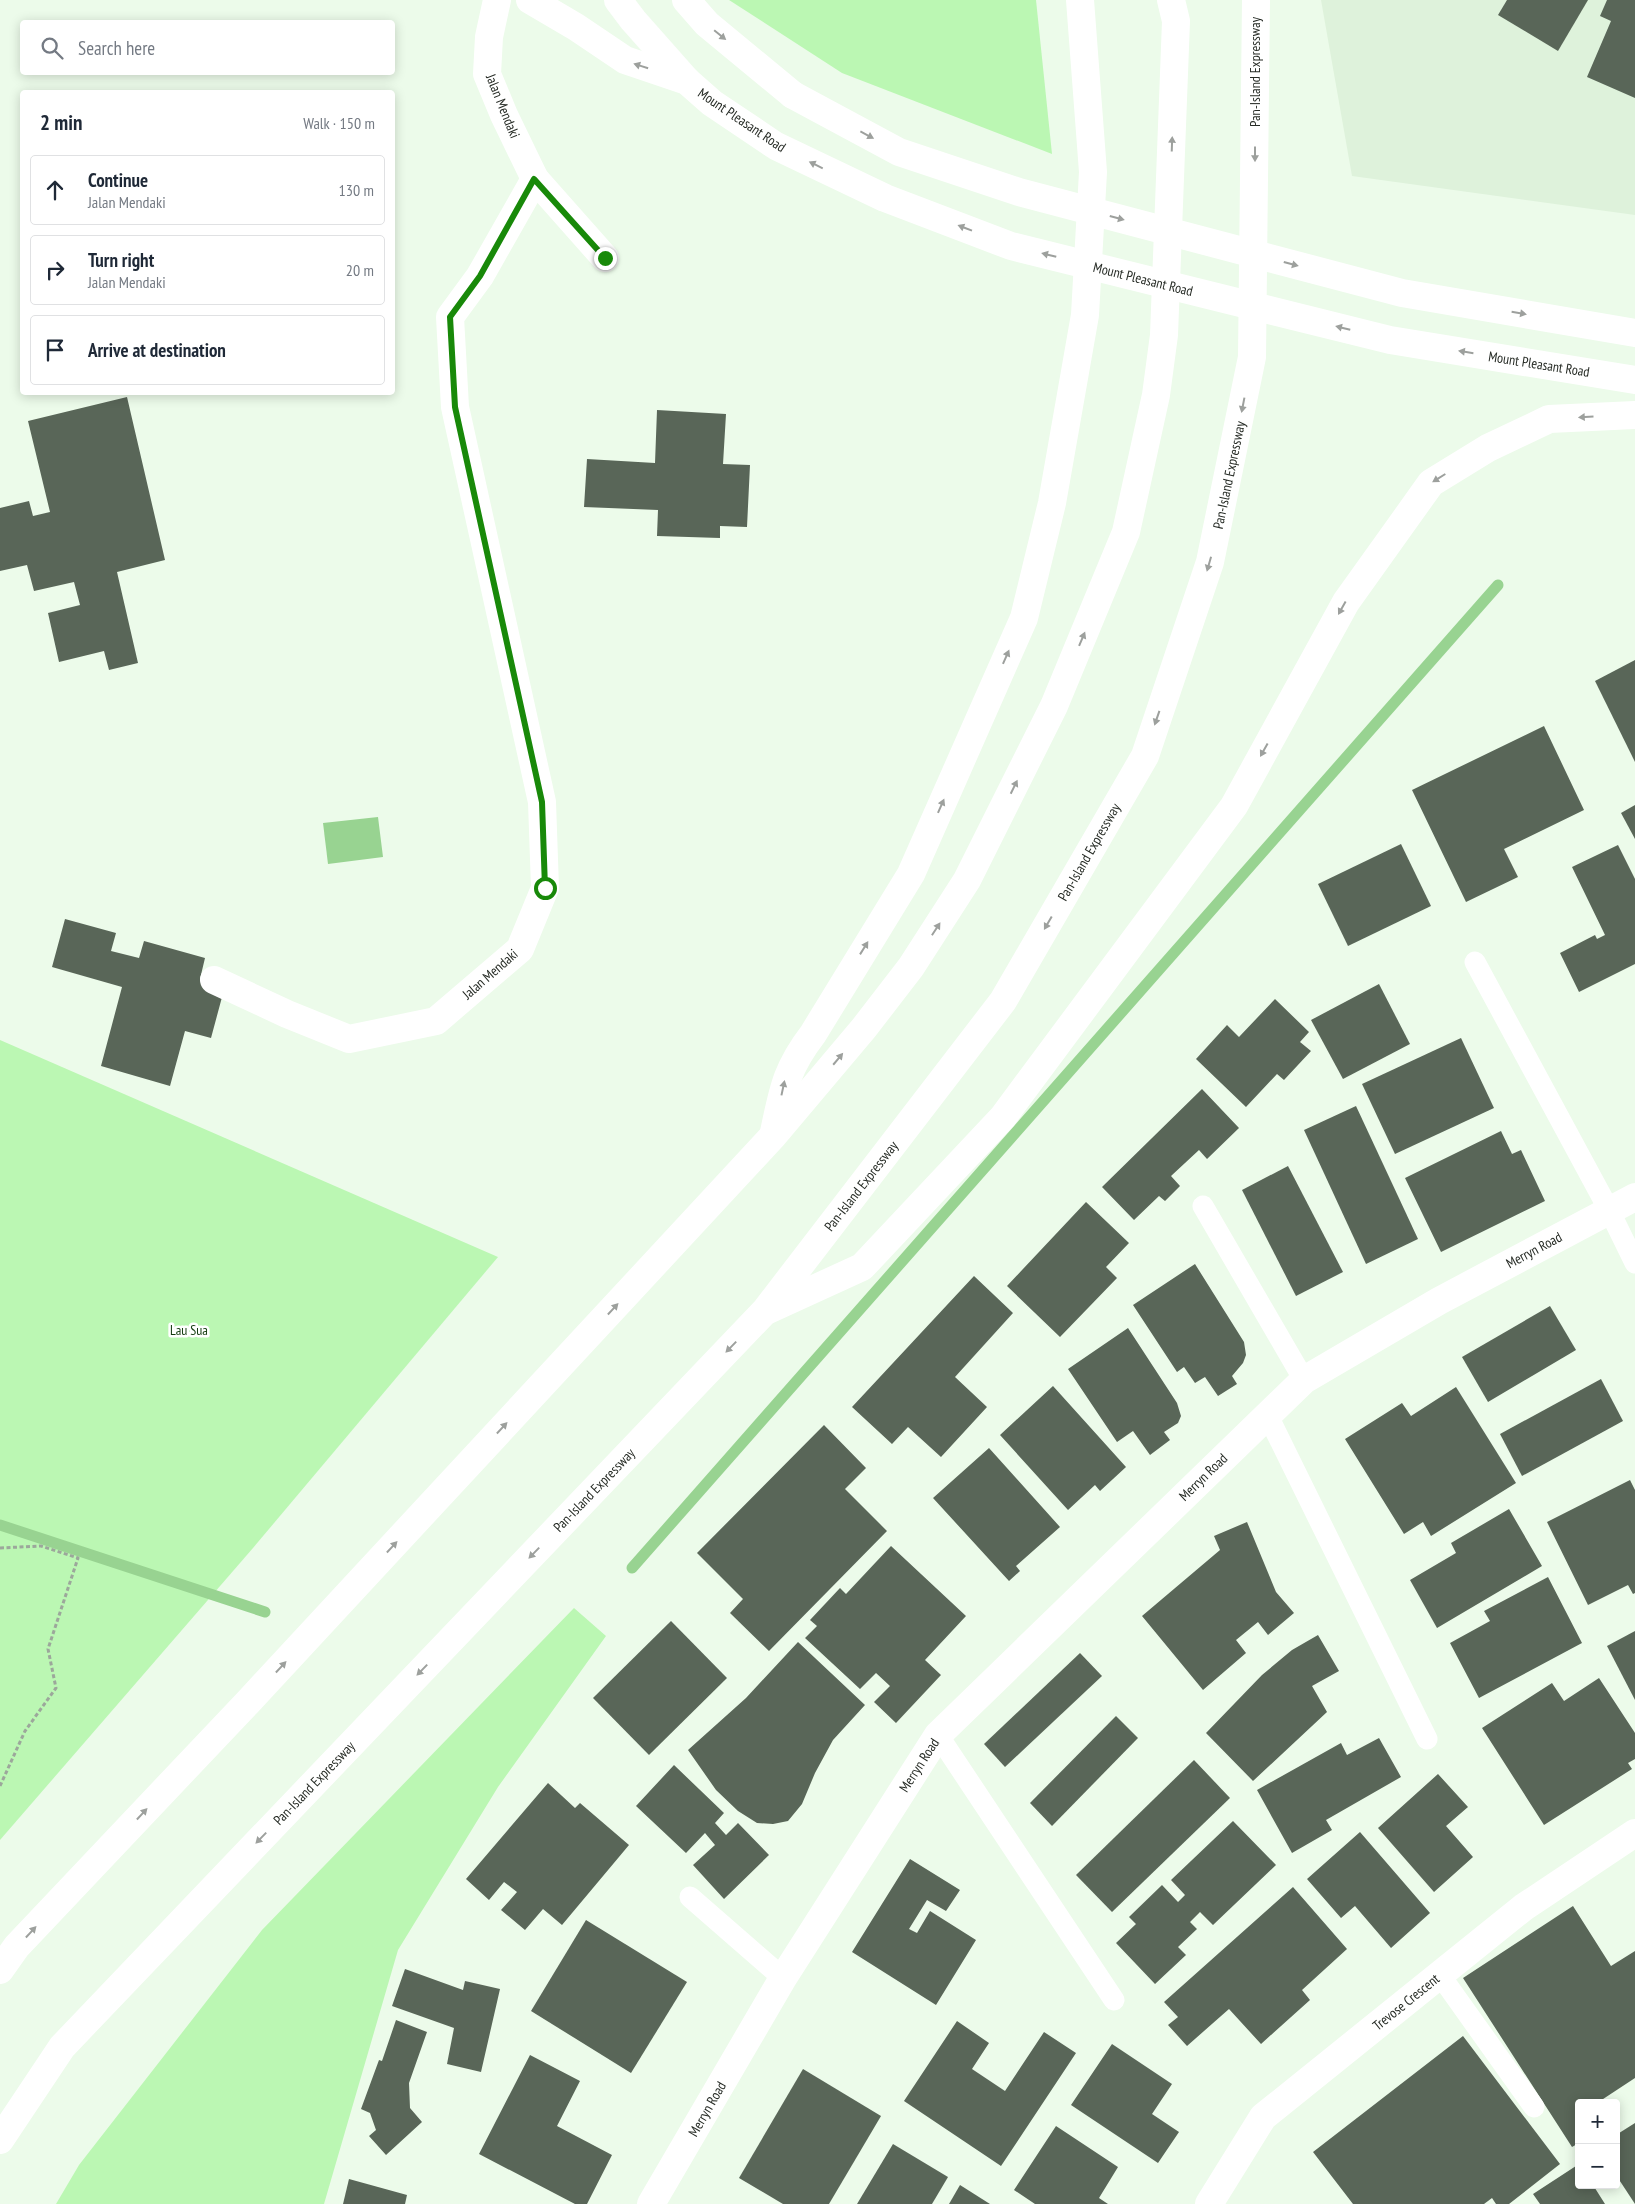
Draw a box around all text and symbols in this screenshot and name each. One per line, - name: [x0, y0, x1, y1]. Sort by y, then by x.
- street label: Pan-Island Expressway: [1246, 16, 1264, 127]
- search box: [20, 20, 395, 75]
- one-way arrow: [714, 29, 726, 40]
- icon: search: [38, 34, 66, 62]
- text: Search here: [78, 36, 155, 60]
- one-way arrow: [633, 61, 648, 69]
- street label: Jalan Mendaki: [482, 70, 524, 141]
- street label: Mount Pleasant Road: [695, 84, 789, 156]
- text: 2 min: [40, 109, 82, 136]
- text: Walk · 150 m: [303, 113, 375, 133]
- one-way arrow: [860, 130, 874, 139]
- one-way arrow: [1168, 135, 1176, 151]
- one-way arrow: [1251, 146, 1259, 162]
- one-way arrow: [809, 161, 823, 169]
- text: Continue: [88, 168, 148, 192]
- icon: ahead: [41, 176, 69, 204]
- text: 130 m: [339, 180, 374, 200]
- text: Jalan Mendaki: [88, 192, 166, 212]
- one-way arrow: [1109, 214, 1125, 222]
- one-way arrow: [958, 224, 972, 232]
- route end: [594, 247, 617, 270]
- text: Turn right: [88, 248, 154, 272]
- one-way arrow: [1042, 251, 1057, 259]
- icon: right: [41, 256, 69, 284]
- street label: Mount Pleasant Road: [1091, 258, 1195, 300]
- text: 20 m: [346, 260, 374, 280]
- one-way arrow: [1284, 260, 1299, 268]
- text: Jalan Mendaki: [88, 272, 166, 292]
- one-way arrow: [1512, 309, 1528, 317]
- one-way arrow: [1336, 324, 1351, 332]
- icon: arrive: [41, 336, 69, 364]
- text: Arrive at destination: [88, 338, 226, 362]
- street label: Mount Pleasant Road: [1487, 347, 1591, 381]
- one-way arrow: [1458, 348, 1474, 356]
- one-way arrow: [1239, 398, 1247, 413]
- one-way arrow: [1578, 413, 1594, 421]
- street label: Pan-Island Expressway: [1209, 419, 1249, 531]
- one-way arrow: [1433, 474, 1446, 483]
- one-way arrow: [1205, 557, 1213, 572]
- one-way arrow: [1338, 601, 1347, 615]
- one-way arrow: [1078, 632, 1086, 646]
- one-way arrow: [1003, 650, 1011, 664]
- one-way arrow: [1153, 711, 1161, 726]
- one-way arrow: [1260, 744, 1269, 757]
- one-way arrow: [1010, 780, 1018, 794]
- one-way arrow: [938, 799, 946, 813]
- street label: Pan-Island Expressway: [1054, 799, 1125, 904]
- route start: [534, 877, 557, 900]
- one-way arrow: [1044, 916, 1053, 929]
- one-way arrow: [931, 922, 941, 936]
- one-way arrow: [860, 942, 869, 955]
- street label: Jalan Mendaki: [458, 945, 522, 1004]
- one-way arrow: [833, 1052, 844, 1065]
- one-way arrow: [780, 1080, 788, 1096]
- street label: Pan-Island Expressway: [820, 1137, 902, 1235]
- street label: Merryn Road: [1503, 1228, 1565, 1272]
- one-way arrow: [607, 1304, 619, 1316]
- park label: Lau Sua: [170, 1321, 208, 1339]
- one-way arrow: [725, 1340, 737, 1352]
- one-way arrow: [496, 1423, 508, 1435]
- street label: Pan-Island Expressway: [549, 1444, 639, 1536]
- street label: Merryn Road: [1175, 1449, 1231, 1505]
- one-way arrow: [386, 1542, 398, 1554]
- one-way arrow: [528, 1546, 540, 1558]
- one-way arrow: [275, 1661, 287, 1673]
- one-way arrow: [416, 1664, 428, 1676]
- street label: Merryn Road: [895, 1735, 943, 1795]
- street label: Pan-Island Expressway: [269, 1737, 359, 1829]
- one-way arrow: [136, 1809, 148, 1821]
- one-way arrow: [255, 1832, 267, 1844]
- one-way arrow: [25, 1927, 37, 1939]
- street label: Trevose Crescent: [1369, 1970, 1443, 2034]
- street label: Merryn Road: [684, 2078, 730, 2140]
- map controls: [1575, 2099, 1620, 2189]
- button: +: [1575, 2099, 1620, 2144]
- button: −: [1575, 2144, 1620, 2189]

